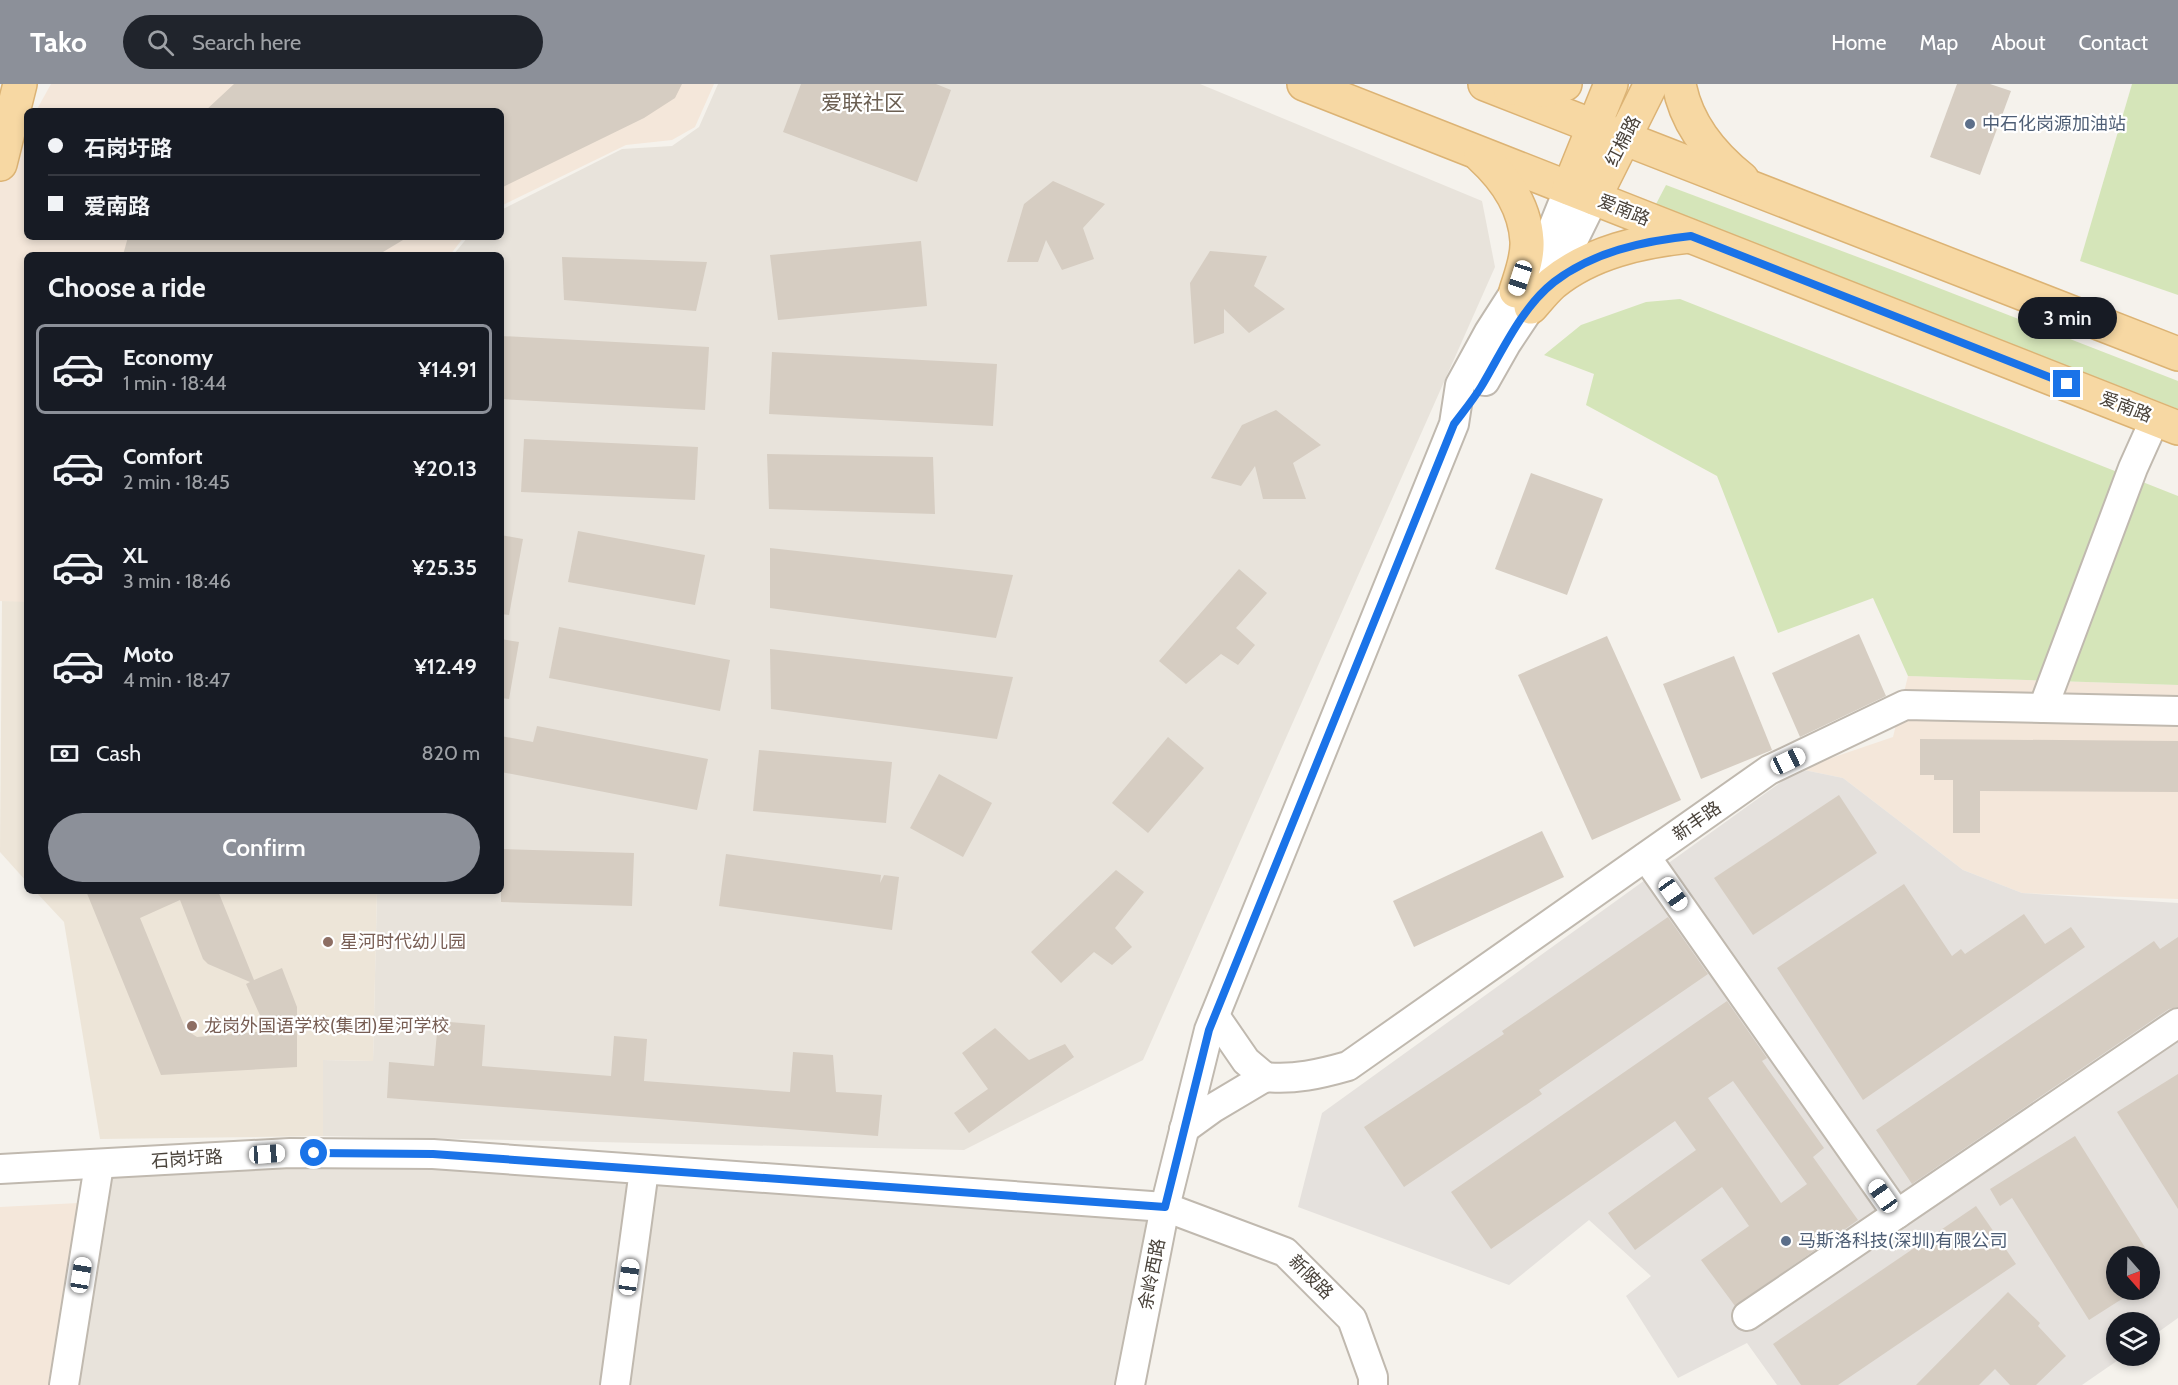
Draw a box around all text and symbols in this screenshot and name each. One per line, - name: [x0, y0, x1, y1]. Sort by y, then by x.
- search box: [123, 15, 543, 69]
- text: Tako: [30, 25, 87, 59]
- icon: search: [144, 26, 177, 59]
- text: Search here: [192, 29, 301, 56]
- text: Home: [1831, 30, 1887, 55]
- text: Map: [1920, 30, 1958, 55]
- text: About: [1991, 30, 2045, 55]
- text: Contact: [2078, 30, 2148, 55]
- district label: 爱联社区: [821, 90, 905, 115]
- street label: 红棉路: [1601, 112, 1645, 170]
- place label: 中石化岗源加油站: [1982, 113, 2126, 135]
- marker: 中石化岗源加油站: [1963, 117, 1977, 131]
- text: 石岗圩路: [84, 135, 172, 162]
- street label: 爱南路: [1595, 190, 1653, 230]
- text: 爱南路: [84, 193, 150, 220]
- car: [1506, 258, 1534, 298]
- text: Choose a ride: [48, 271, 206, 304]
- callout: 3 min: [2018, 297, 2116, 339]
- text: 3 min: [2043, 306, 2092, 330]
- icon: car: [51, 342, 105, 396]
- text: Economy: [123, 344, 213, 371]
- text: ¥14.91: [418, 356, 477, 383]
- route end: [2053, 370, 2080, 397]
- text: 1 min · 18:44: [123, 371, 227, 395]
- street label: 爱南路: [2097, 387, 2155, 427]
- icon: car: [51, 441, 105, 495]
- text: Comfort: [123, 443, 202, 470]
- text: ¥20.13: [413, 455, 477, 482]
- text: 2 min · 18:45: [123, 470, 230, 494]
- icon: car: [51, 540, 105, 594]
- text: XL: [123, 542, 148, 569]
- text: ¥25.35: [412, 554, 477, 581]
- text: 3 min · 18:46: [123, 569, 231, 593]
- icon: car: [51, 639, 105, 693]
- text: Moto: [123, 641, 174, 668]
- text: ¥12.49: [414, 653, 477, 680]
- text: 4 min · 18:47: [123, 668, 230, 692]
- icon: cash: [48, 737, 81, 770]
- text: Cash: [96, 740, 141, 767]
- text: 820 m: [421, 741, 480, 765]
- car: [1768, 745, 1808, 777]
- street label: 新丰路: [1669, 797, 1725, 845]
- button: Confirm: [48, 813, 480, 882]
- car: [1655, 874, 1691, 914]
- place label: 星河时代幼儿园: [340, 931, 466, 953]
- marker: 星河时代幼儿园: [321, 935, 335, 949]
- place label: 龙岗外国语学校(集团)星河学校: [204, 1015, 449, 1037]
- marker: 龙岗外国语学校(集团)星河学校: [185, 1019, 199, 1033]
- route start: [300, 1139, 327, 1166]
- car: [248, 1144, 286, 1164]
- street label: 石岗圩路: [150, 1146, 224, 1172]
- car: [1865, 1176, 1901, 1216]
- place label: 马斯洛科技(深圳)有限公司: [1798, 1230, 2007, 1252]
- marker: 马斯洛科技(深圳)有限公司: [1779, 1234, 1793, 1248]
- street label: 余岭西路: [1134, 1237, 1170, 1311]
- north arrow: [2106, 1246, 2160, 1300]
- map controls: [2106, 1246, 2160, 1366]
- street label: 新陂路: [1284, 1250, 1338, 1304]
- car: [69, 1256, 93, 1294]
- car: [618, 1258, 640, 1296]
- button: layers: [2106, 1312, 2160, 1366]

